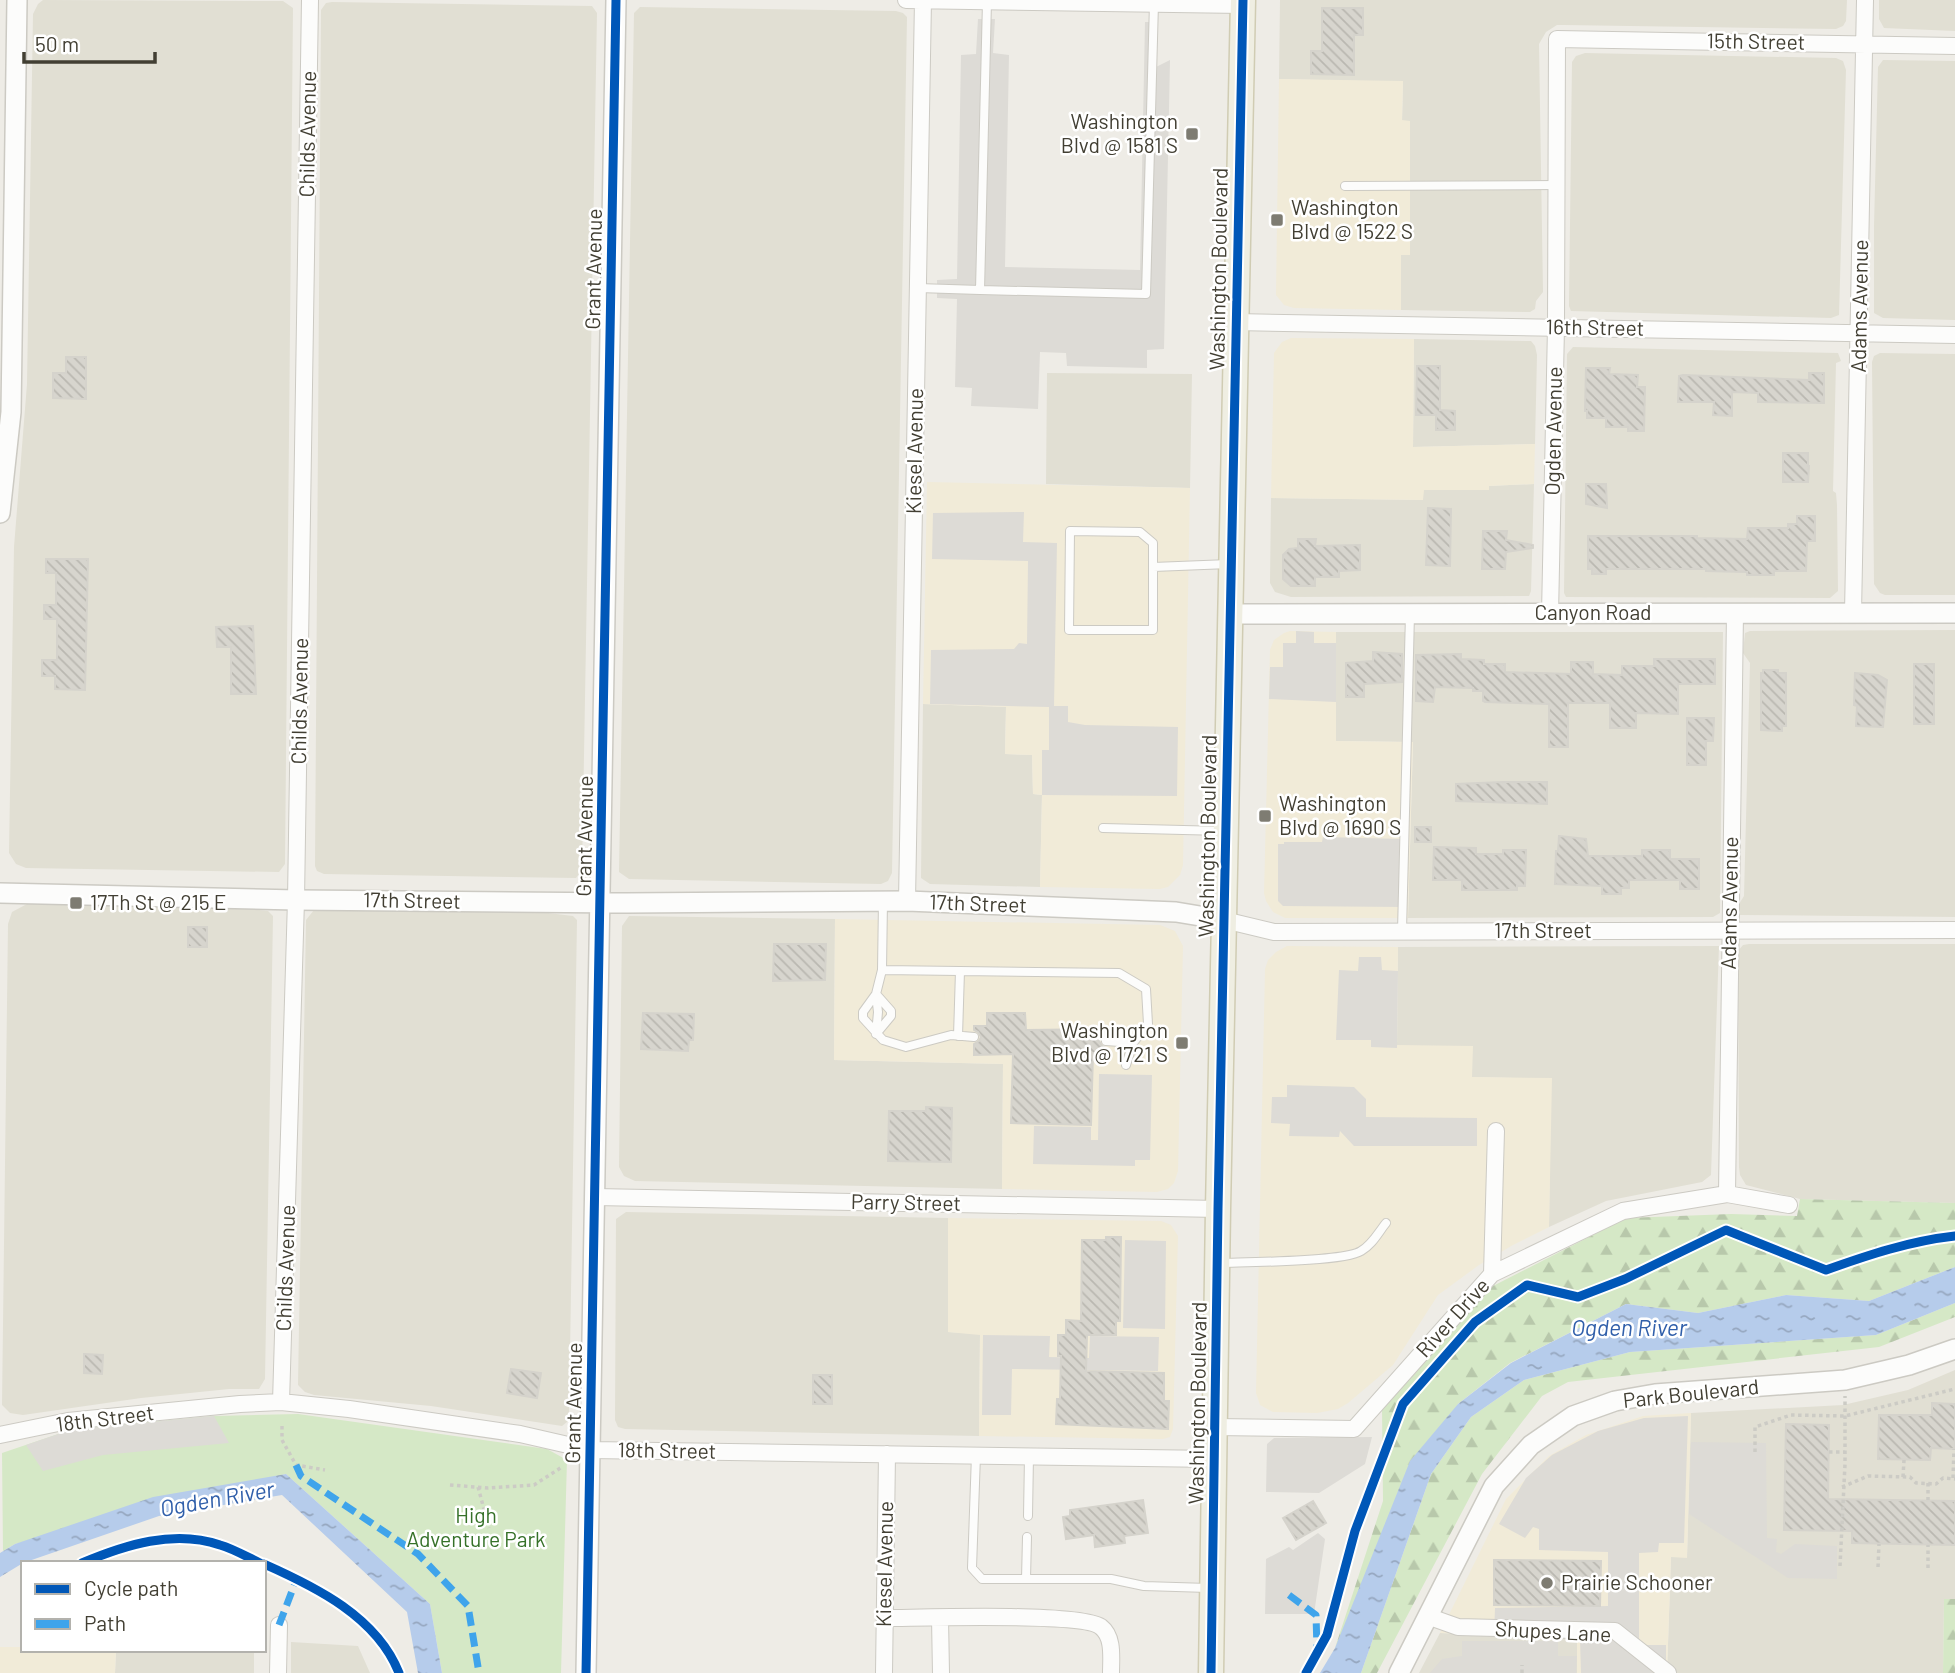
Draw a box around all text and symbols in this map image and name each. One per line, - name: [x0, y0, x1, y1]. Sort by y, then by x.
- scale bar: [24, 21, 156, 65]
- street label: 15th Street: [1706, 27, 1806, 54]
- text: 50 m: [35, 31, 79, 56]
- street label: Childs Avenue: [293, 70, 320, 198]
- place label: Washington Blvd @ 1581 S: [1061, 108, 1178, 157]
- marker: Washington Blvd @ 1581 S: [1184, 126, 1200, 142]
- street label: Washington Boulevard: [1203, 167, 1232, 371]
- place label: Washington Blvd @ 1522 S: [1291, 194, 1413, 243]
- street label: Grant Avenue: [579, 208, 606, 330]
- marker: Washington Blvd @ 1522 S: [1269, 212, 1285, 228]
- street label: Adams Avenue: [1845, 239, 1872, 373]
- street label: 16th Street: [1545, 313, 1645, 340]
- street label: Ogden Avenue: [1539, 366, 1566, 496]
- street label: Kiesel Avenue: [900, 388, 927, 514]
- street label: Canyon Road: [1534, 599, 1652, 624]
- street label: Childs Avenue: [285, 637, 312, 765]
- street label: Washington Boulevard: [1192, 734, 1221, 938]
- street label: Grant Avenue: [570, 775, 597, 897]
- place label: Washington Blvd @ 1690 S: [1279, 790, 1401, 839]
- marker: Washington Blvd @ 1690 S: [1257, 808, 1273, 824]
- street label: Adams Avenue: [1715, 836, 1742, 970]
- street label: 17th Street: [363, 886, 461, 913]
- street label: 17th Street: [929, 888, 1027, 917]
- place label: 17Th St @ 215 E: [90, 889, 226, 914]
- marker: 17Th St @ 215 E: [68, 895, 84, 911]
- street label: 17th Street: [1494, 917, 1592, 942]
- place label: Washington Blvd @ 1721 S: [1051, 1017, 1168, 1066]
- marker: Washington Blvd @ 1721 S: [1174, 1035, 1190, 1051]
- street label: Parry Street: [851, 1188, 961, 1215]
- street label: Childs Avenue: [270, 1204, 299, 1332]
- street label: River Drive: [1410, 1272, 1494, 1362]
- street label: Washington Boulevard: [1182, 1301, 1211, 1505]
- water label: Ogden River: [1571, 1313, 1688, 1341]
- street label: Grant Avenue: [559, 1342, 586, 1464]
- street label: Park Boulevard: [1622, 1373, 1760, 1412]
- street label: 18th Street: [54, 1399, 155, 1436]
- street label: 18th Street: [617, 1436, 717, 1463]
- water label: Ogden River: [157, 1474, 277, 1522]
- street label: Kiesel Avenue: [870, 1501, 897, 1627]
- park label: High Adventure Park: [406, 1502, 546, 1551]
- legend: [21, 1561, 266, 1652]
- place label: Prairie Schooner: [1561, 1569, 1713, 1594]
- text: Cycle path: [84, 1575, 178, 1600]
- marker: Prairie Schooner: [1539, 1575, 1555, 1591]
- text: Path: [84, 1610, 126, 1635]
- street label: Shupes Lane: [1494, 1615, 1612, 1646]

